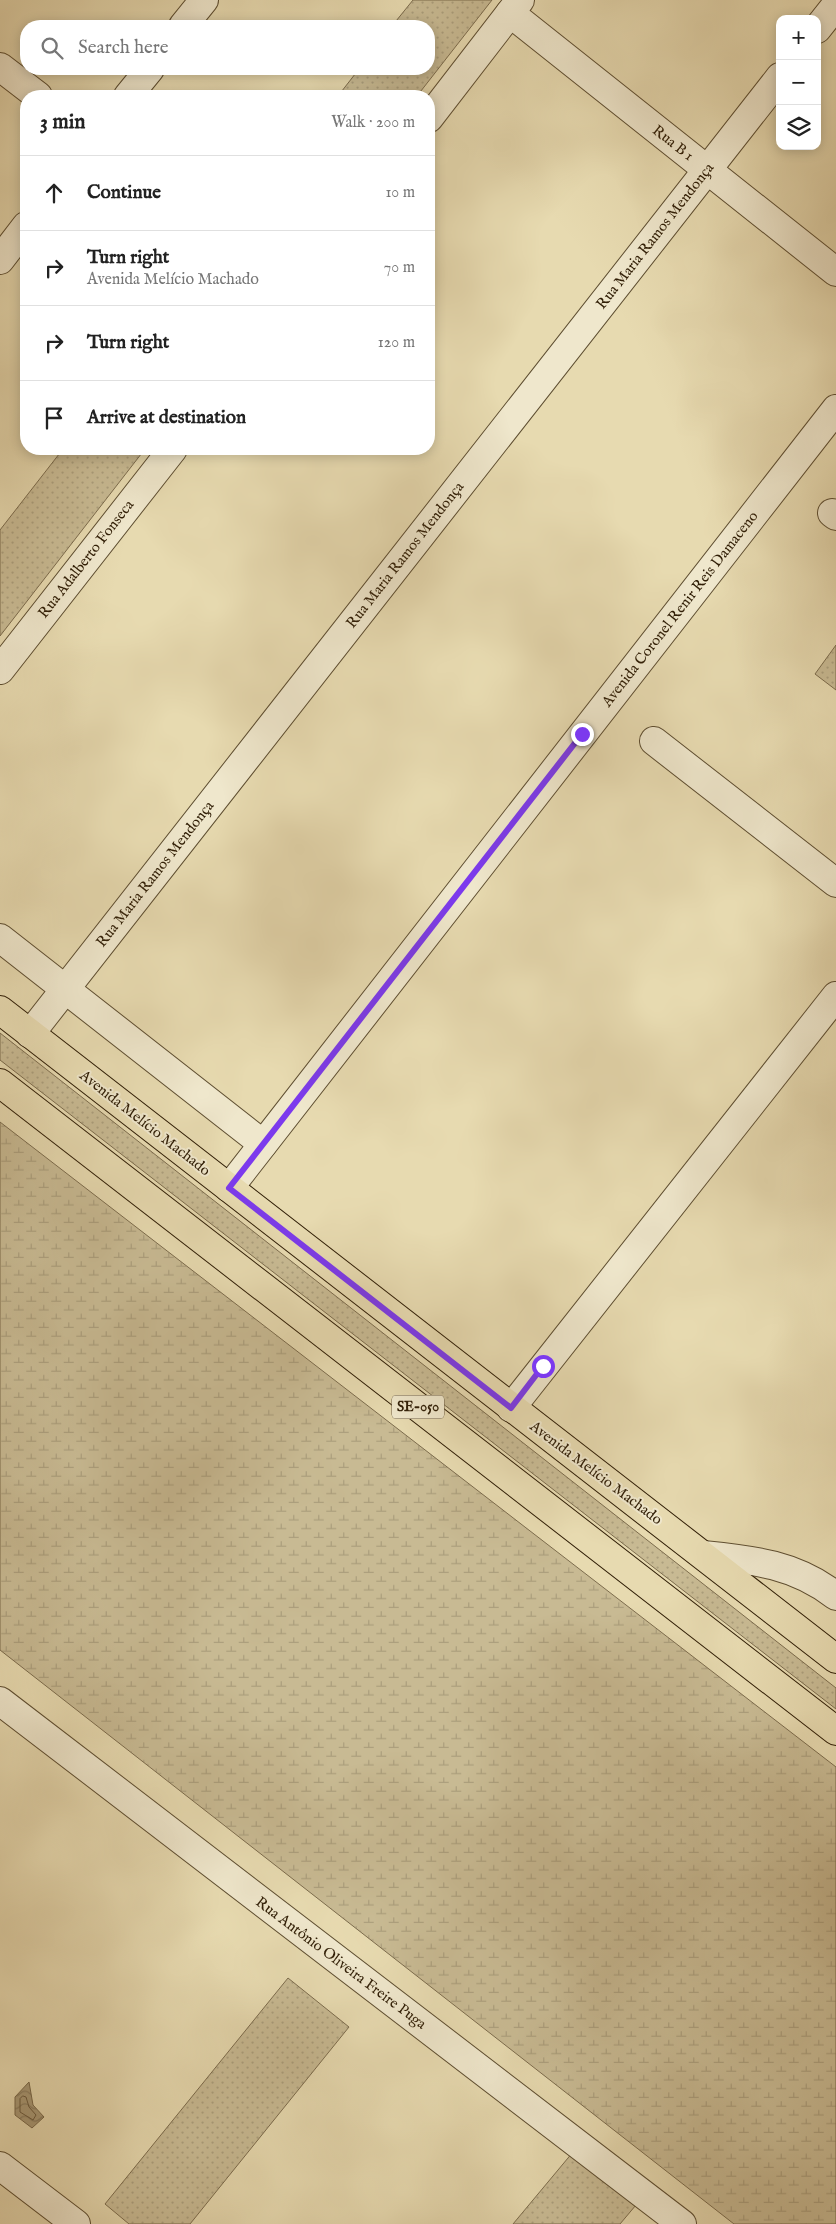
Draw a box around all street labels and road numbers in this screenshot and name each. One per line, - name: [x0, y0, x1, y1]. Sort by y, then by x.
- street label: Rua B 1: [648, 121, 698, 165]
- street label: Rua Maria Ramos Mendonça: [592, 159, 718, 313]
- street label: Rua Maria Ramos Mendonça: [342, 478, 468, 632]
- street label: Rua Adalberto Fonseca: [34, 496, 138, 622]
- street label: Avenida Coronel Renir Reis Damaceno: [597, 507, 762, 712]
- street label: Rua Maria Ramos Mendonça: [92, 797, 218, 951]
- street label: Avenida Melício Machado: [75, 1065, 214, 1180]
- road number: SE-050: [392, 1395, 444, 1418]
- street label: Avenida Melício Machado: [525, 1416, 666, 1529]
- street label: Rua Antônio Oliveira Freire Puga: [252, 1893, 431, 2034]

